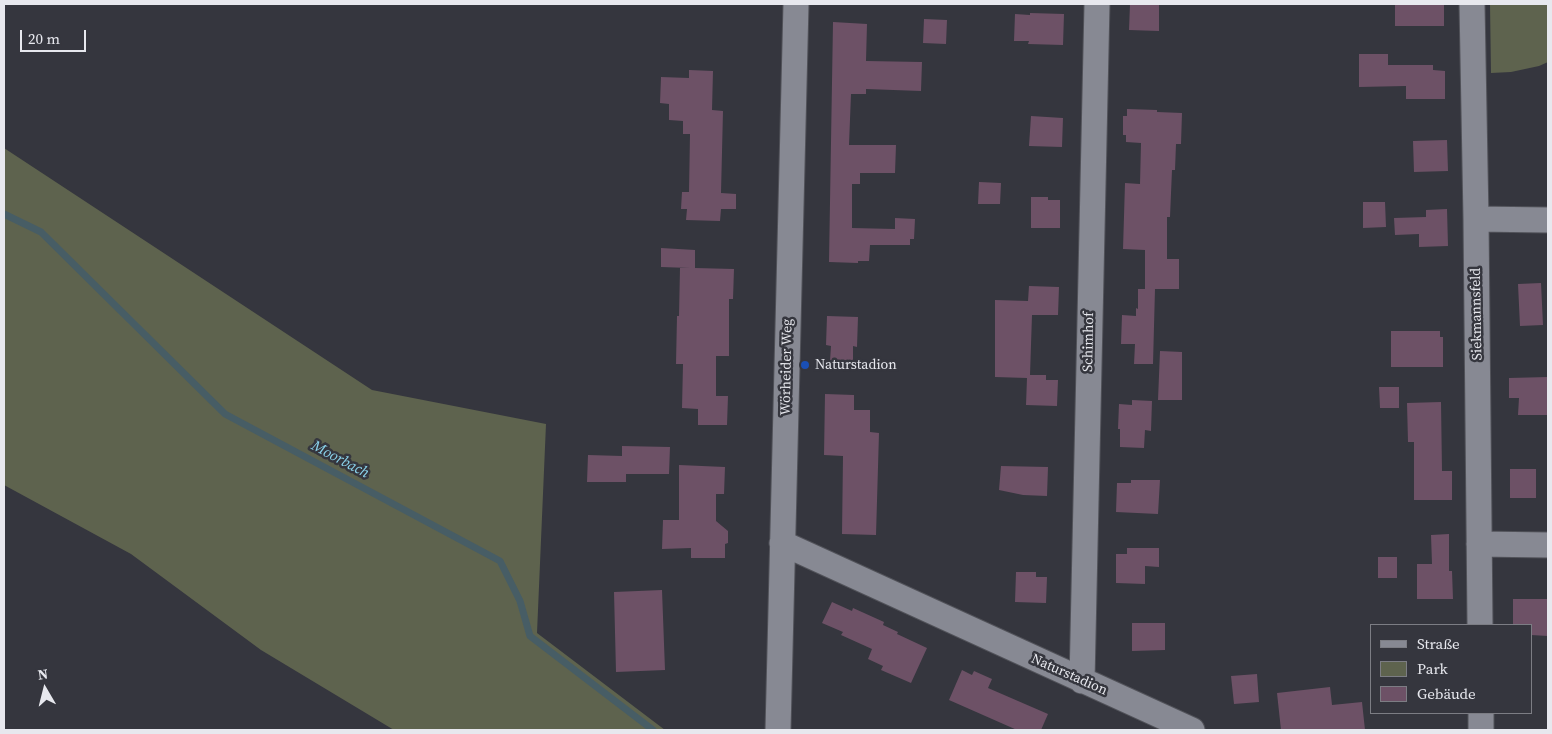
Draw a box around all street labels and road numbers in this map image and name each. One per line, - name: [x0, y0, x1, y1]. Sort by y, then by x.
- street label: Siekmannsfeld: [1468, 268, 1486, 360]
- street label: Schimhof: [1080, 312, 1098, 372]
- street label: Wörheider Weg: [778, 318, 796, 416]
- street label: Naturstadion: [1028, 651, 1110, 699]

